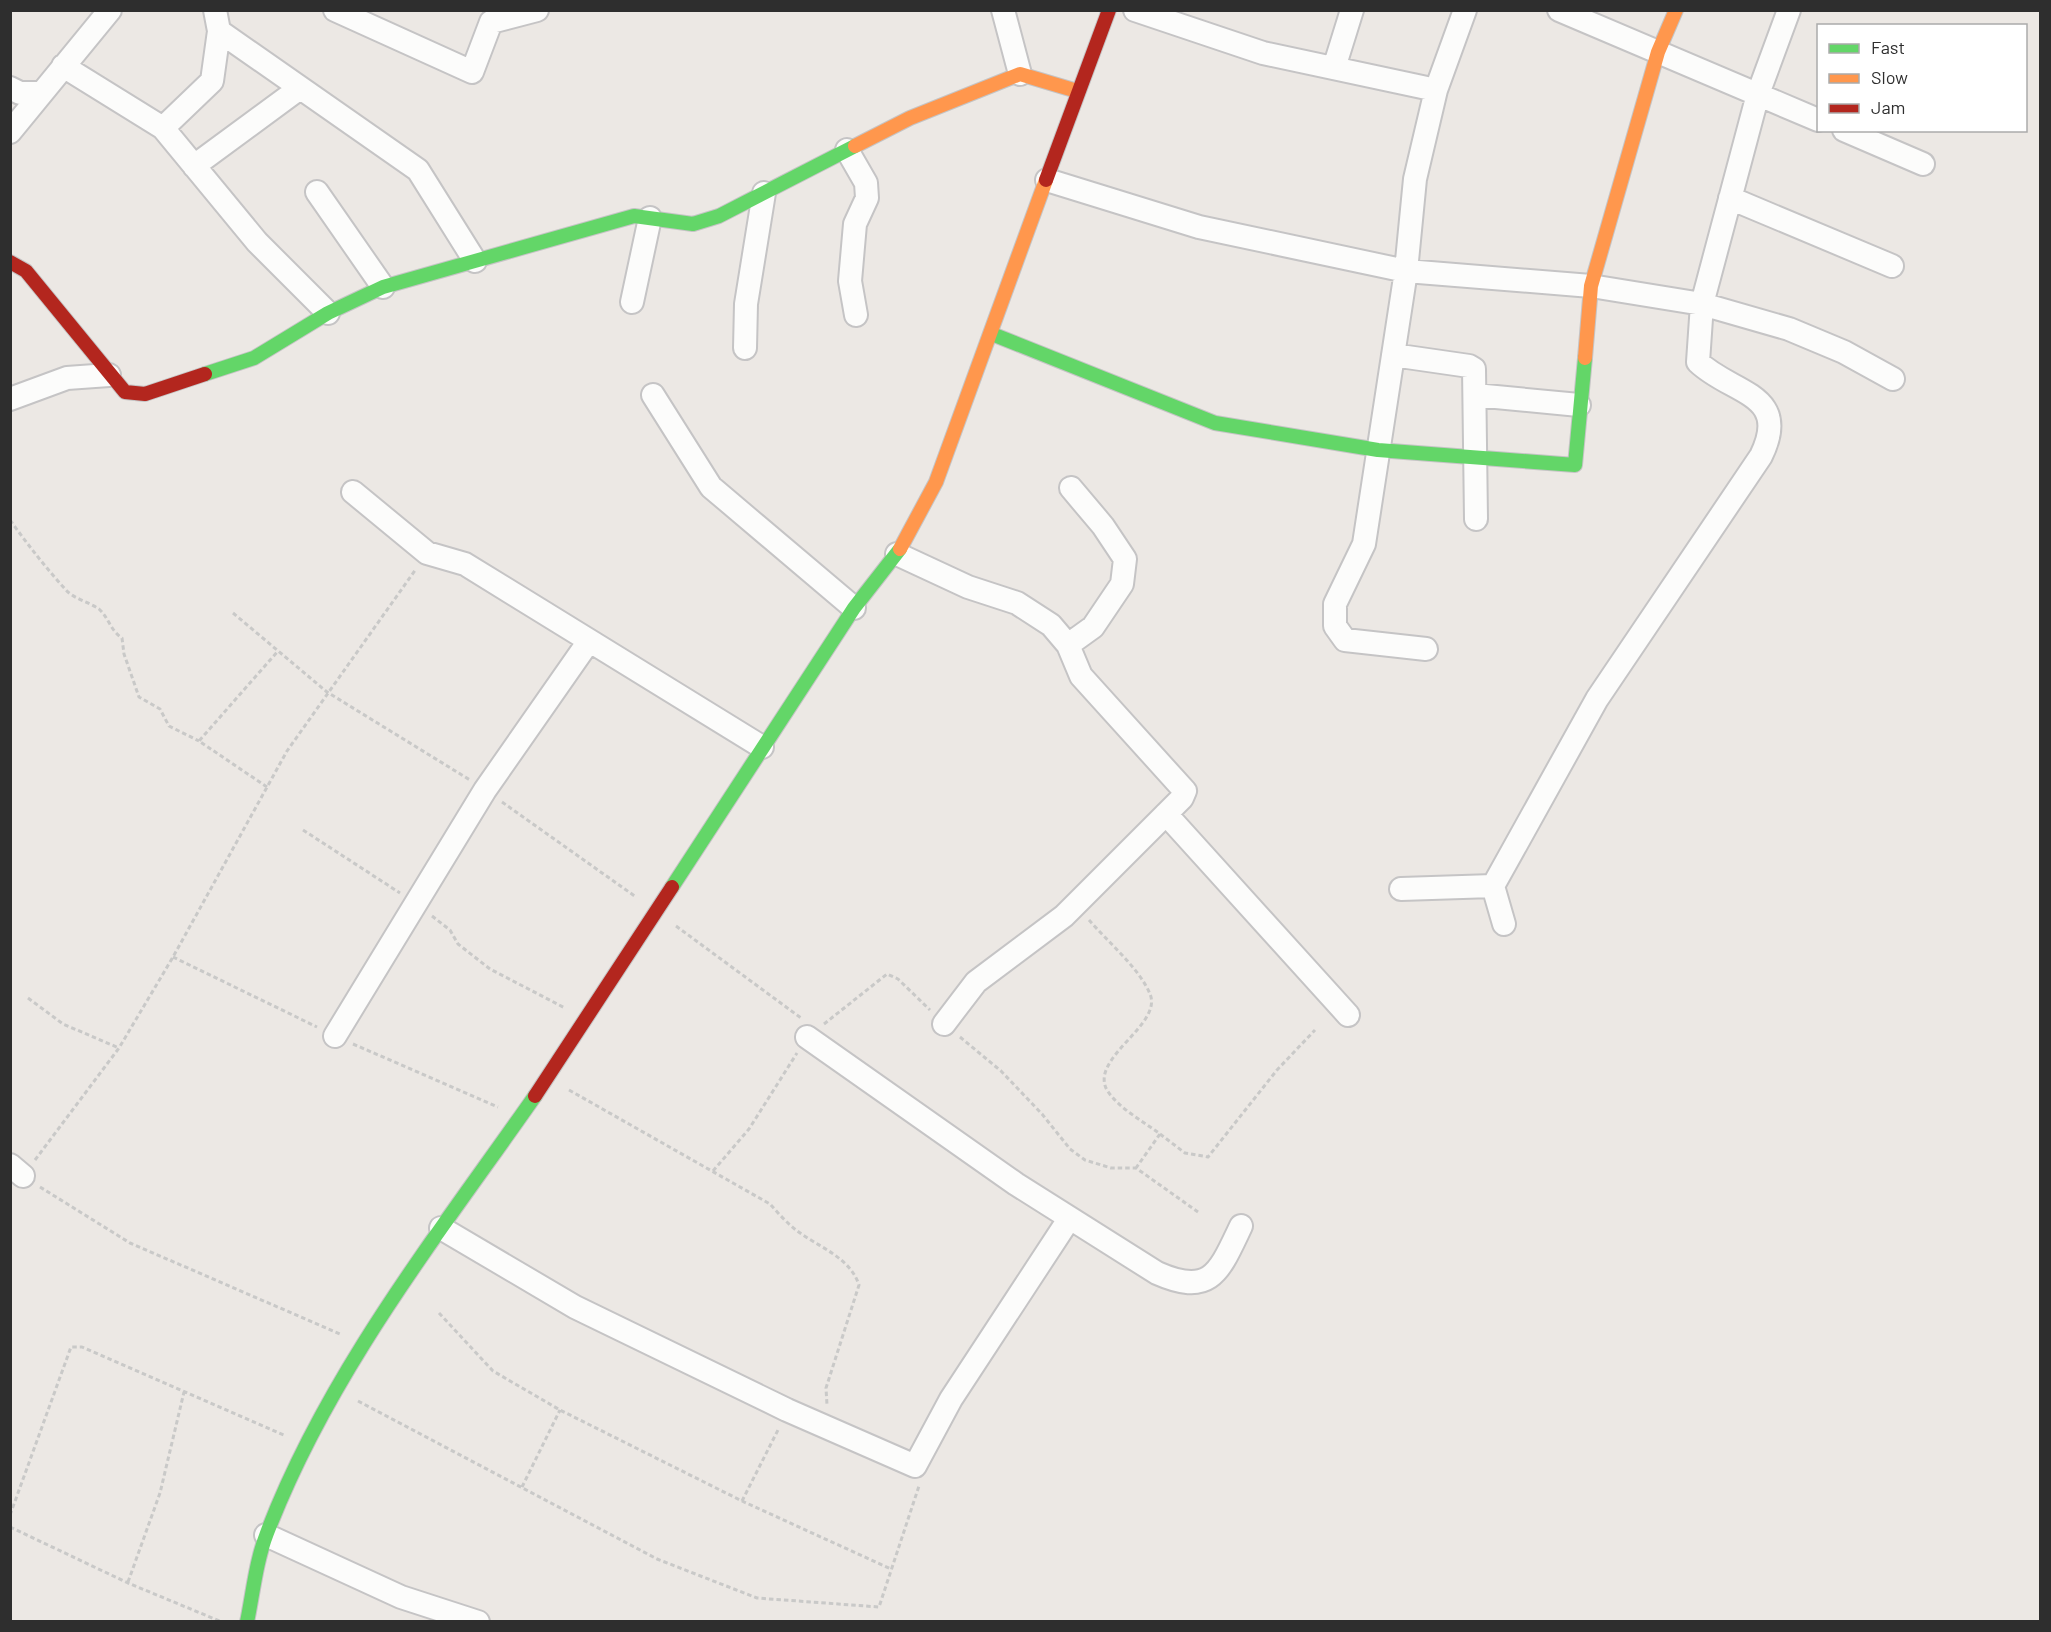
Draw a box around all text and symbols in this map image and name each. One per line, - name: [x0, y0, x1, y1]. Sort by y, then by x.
- legend: [1817, 24, 2027, 132]
- text: Fast: [1871, 36, 1905, 58]
- text: Slow: [1871, 66, 1908, 88]
- text: Jam: [1871, 96, 1905, 118]

